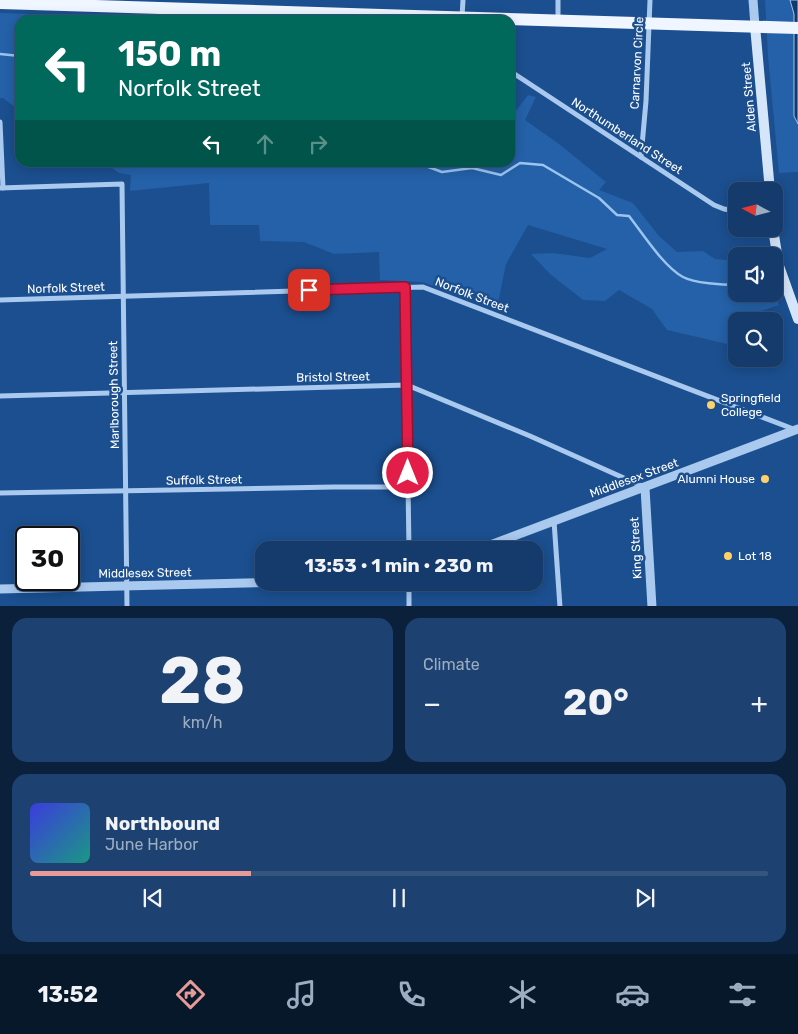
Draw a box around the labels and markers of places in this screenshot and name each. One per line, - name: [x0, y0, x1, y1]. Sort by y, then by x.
- pin: [288, 269, 330, 311]
- place label: Springfield College: [721, 391, 781, 419]
- marker: Springfield College: [705, 399, 717, 411]
- place label: Alumni House: [678, 472, 755, 486]
- marker: Alumni House: [759, 473, 771, 485]
- place label: Lot 18: [738, 549, 772, 563]
- marker: Lot 18: [722, 550, 734, 562]

